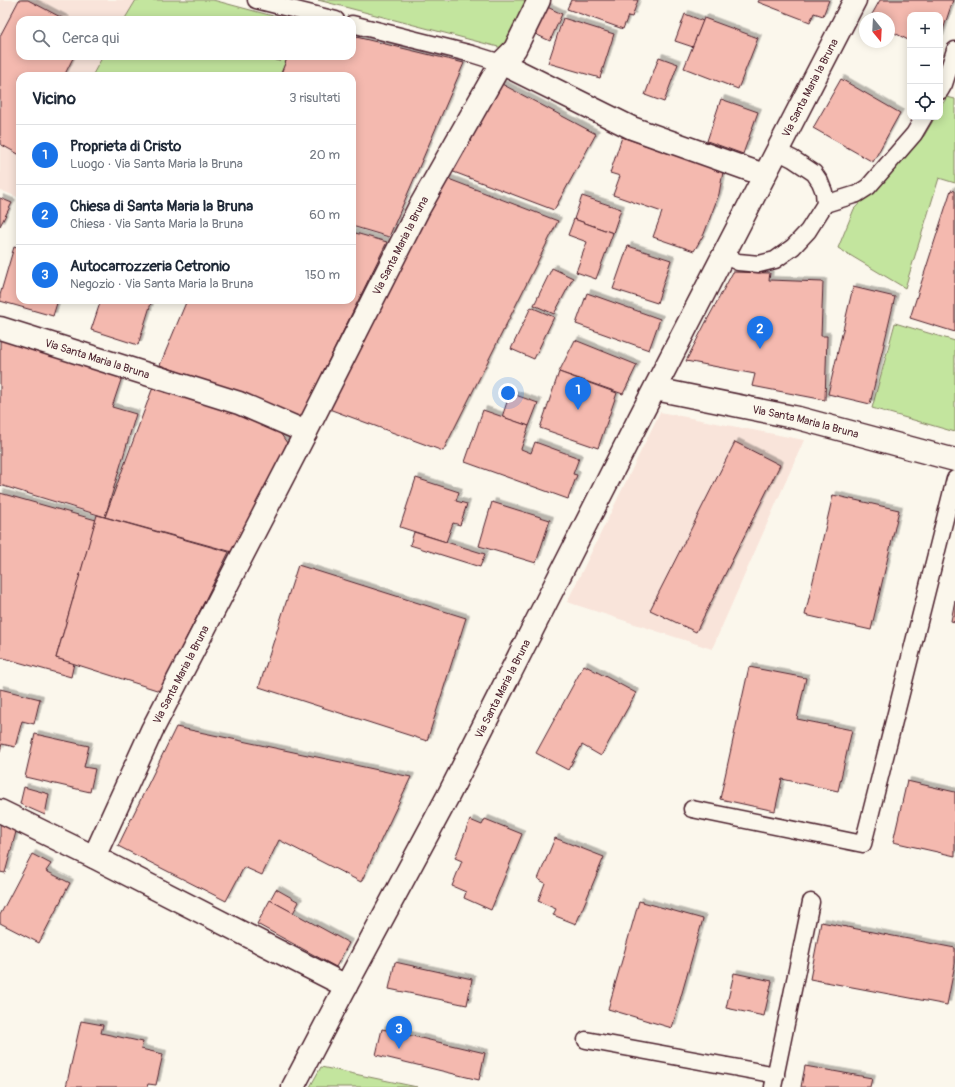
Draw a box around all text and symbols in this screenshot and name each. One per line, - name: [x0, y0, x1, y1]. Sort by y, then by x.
- north arrow: [859, 12, 895, 48]
- map controls: [907, 12, 943, 120]
- button: +: [907, 12, 943, 48]
- search box: [16, 16, 356, 60]
- icon: search: [30, 27, 52, 49]
- text: Cerca qui: [62, 29, 119, 48]
- street label: Via Santa Maria la Bruna: [779, 36, 841, 139]
- button: −: [907, 48, 943, 84]
- button: locate: [907, 84, 943, 120]
- text: Vicino: [32, 88, 76, 109]
- text: 3 risultati: [289, 90, 340, 106]
- text: Proprieta di Cristo: [70, 137, 181, 156]
- text: 1: [42, 147, 48, 163]
- text: 20 m: [309, 147, 340, 163]
- text: Luogo · Via Santa Maria la Bruna: [70, 156, 243, 172]
- street label: Via Santa Maria la Bruna: [370, 194, 431, 297]
- text: Chiesa di Santa Maria la Bruna: [70, 197, 253, 216]
- text: 2: [41, 207, 49, 223]
- text: 60 m: [309, 207, 340, 223]
- text: Chiesa · Via Santa Maria la Bruna: [70, 216, 243, 232]
- text: Autocarrozzeria Cetronio: [70, 257, 230, 276]
- text: 3: [41, 267, 49, 283]
- text: 150 m: [305, 267, 340, 283]
- text: Negozio · Via Santa Maria la Bruna: [70, 276, 253, 292]
- pin: 2: [747, 316, 773, 349]
- street label: Via Santa Maria la Bruna: [43, 336, 151, 381]
- pin: 1: [565, 377, 591, 410]
- your location: [498, 383, 518, 403]
- street label: Via Santa Maria la Bruna: [751, 402, 860, 440]
- street label: Via Santa Maria la Bruna: [150, 623, 211, 726]
- street label: Via Santa Maria la Bruna: [472, 637, 533, 740]
- pin: 3: [386, 1016, 412, 1049]

